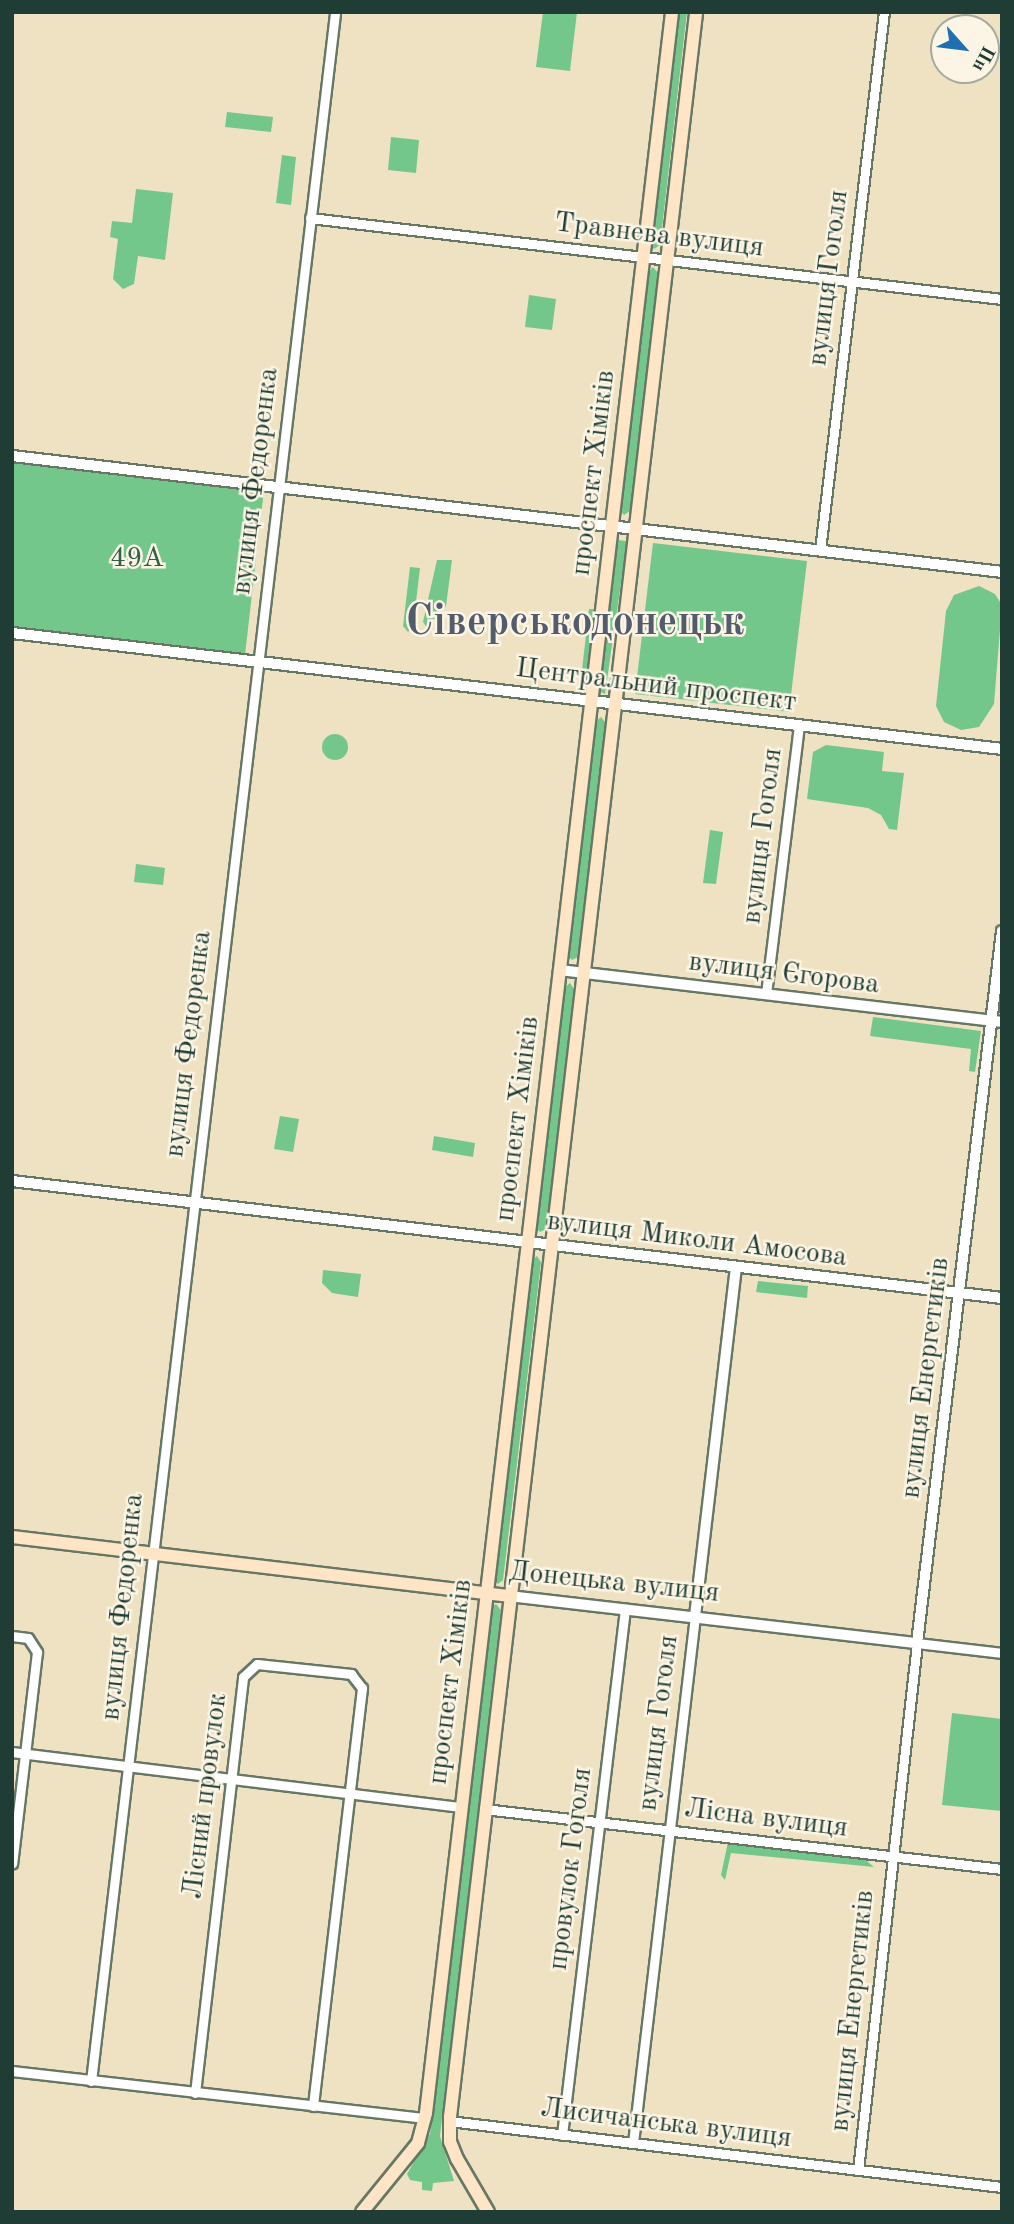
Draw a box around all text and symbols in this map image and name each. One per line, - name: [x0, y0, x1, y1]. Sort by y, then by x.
- north arrow: [930, 14, 1000, 84]
- text: Пн: [968, 42, 997, 74]
- street label: вулиця Гоголя: [802, 188, 856, 368]
- street label: Травнева вулиця: [552, 206, 766, 266]
- street label: вулиця Федоренка: [225, 366, 287, 596]
- street label: проспект Хіміків: [565, 368, 623, 578]
- park label: 49А: [110, 542, 164, 576]
- district label: Сіверськодонецьк: [405, 598, 745, 648]
- street label: Центральний проспект: [514, 652, 798, 720]
- street label: вулиця Гоголя: [736, 746, 790, 926]
- street label: вулиця Федоренка: [158, 929, 220, 1159]
- street label: вулиця Єгорова: [687, 946, 881, 1002]
- street label: проспект Хіміків: [489, 1014, 547, 1224]
- street label: вулиця Миколи Амосова: [545, 1205, 849, 1275]
- street label: вулиця Енергетиків: [895, 1256, 957, 1500]
- street label: вулиця Федоренка: [94, 1492, 152, 1722]
- street label: Донецька вулиця: [507, 1555, 721, 1611]
- street label: проспект Хіміків: [422, 1577, 480, 1787]
- street label: вулиця Гоголя: [632, 1633, 686, 1813]
- street label: Лісний провулок: [177, 1691, 235, 1901]
- street label: провулок Гоголя: [542, 1766, 600, 1972]
- street label: Лісна вулиця: [682, 1792, 850, 1846]
- street label: вулиця Енергетиків: [824, 1889, 882, 2133]
- street label: Лисичанська вулиця: [539, 2092, 793, 2156]

